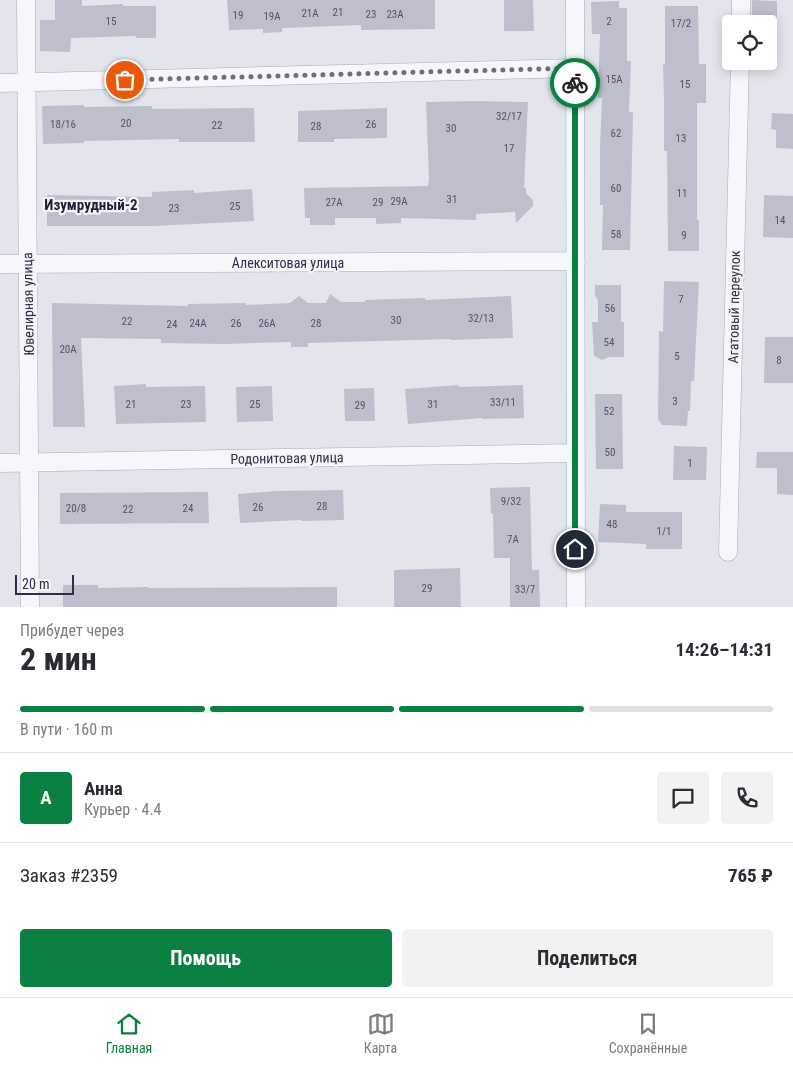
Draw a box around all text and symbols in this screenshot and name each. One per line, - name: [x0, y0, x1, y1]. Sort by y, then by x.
- house number: 21: [333, 6, 343, 19]
- house number: 21А: [301, 7, 319, 20]
- house number: 23: [366, 8, 376, 21]
- house number: 23А: [386, 8, 404, 21]
- house number: 19: [233, 9, 243, 22]
- house number: 19А: [263, 10, 281, 23]
- house number: 15: [106, 15, 116, 28]
- house number: 2: [606, 15, 612, 28]
- map controls: [722, 15, 777, 70]
- button: locate: [722, 15, 777, 70]
- house number: 17/2: [671, 17, 691, 30]
- courier: [550, 58, 600, 108]
- pin: [104, 59, 146, 101]
- icon: bag: [111, 66, 139, 94]
- icon: bike: [561, 69, 589, 97]
- house number: 15А: [605, 73, 623, 86]
- house number: 15: [680, 78, 690, 91]
- house number: 32/17: [496, 110, 522, 123]
- house number: 20: [121, 117, 131, 130]
- house number: 18/16: [50, 118, 76, 131]
- house number: 26: [366, 118, 376, 131]
- house number: 22: [212, 119, 222, 132]
- house number: 28: [311, 120, 321, 133]
- house number: 30: [446, 122, 456, 135]
- house number: 62: [611, 127, 621, 140]
- house number: 13: [676, 132, 686, 145]
- house number: 17: [504, 142, 514, 155]
- house number: 60: [611, 182, 621, 195]
- house number: 11: [677, 187, 687, 200]
- house number: 31: [447, 193, 457, 206]
- house number: 29А: [390, 195, 408, 208]
- district label: Изумрудный-2: [44, 196, 138, 214]
- house number: 27А: [325, 196, 343, 209]
- house number: 29: [373, 196, 383, 209]
- house number: 25: [230, 200, 240, 213]
- house number: 23: [169, 202, 179, 215]
- house number: 14: [775, 214, 786, 227]
- house number: 58: [611, 228, 621, 241]
- house number: 9: [681, 229, 687, 242]
- street label: Агатовый переулок: [725, 250, 743, 364]
- street label: Ювелирная улица: [19, 252, 37, 356]
- street label: Алекситовая улица: [232, 255, 344, 271]
- house number: 7: [678, 293, 684, 306]
- house number: 56: [605, 302, 615, 315]
- house number: 32/13: [468, 312, 494, 325]
- house number: 30: [391, 314, 401, 327]
- house number: 22: [122, 315, 132, 328]
- house number: 24А: [189, 317, 207, 330]
- house number: 26: [231, 317, 241, 330]
- house number: 26А: [258, 317, 276, 330]
- house number: 28: [311, 317, 321, 330]
- house number: 24: [167, 318, 178, 331]
- house number: 54: [604, 336, 615, 349]
- house number: 20А: [59, 343, 77, 356]
- house number: 5: [674, 350, 680, 363]
- house number: 8: [776, 354, 782, 367]
- house number: 3: [672, 395, 678, 408]
- house number: 33/11: [490, 396, 516, 409]
- house number: 21: [126, 398, 136, 411]
- house number: 23: [181, 398, 191, 411]
- house number: 25: [250, 398, 260, 411]
- house number: 31: [428, 398, 438, 411]
- house number: 29: [355, 399, 365, 412]
- house number: 52: [604, 405, 614, 418]
- house number: 50: [605, 446, 615, 459]
- street label: Родонитовая улица: [230, 449, 344, 467]
- house number: 1: [687, 457, 693, 470]
- house number: 9/32: [501, 495, 521, 508]
- house number: 28: [317, 500, 327, 513]
- house number: 26: [253, 501, 263, 514]
- house number: 20/8: [66, 502, 86, 515]
- house number: 24: [183, 502, 194, 515]
- house number: 22: [123, 503, 133, 516]
- house number: 48: [607, 518, 617, 531]
- house number: 1/1: [657, 525, 671, 538]
- pin: [554, 528, 596, 570]
- house number: 7А: [507, 533, 520, 546]
- icon: home: [561, 535, 589, 563]
- scale bar: [15, 572, 74, 595]
- text: 20 m: [22, 576, 50, 592]
- house number: 29: [422, 582, 432, 595]
- house number: 33/7: [515, 583, 535, 596]
- text: Прибудет через: [20, 621, 124, 640]
- text: 14:26–14:31: [675, 638, 773, 661]
- text: 2 мин: [20, 640, 97, 678]
- text: В пути · 160 m: [20, 720, 113, 739]
- button: chat: [657, 772, 709, 824]
- button: phone: [721, 772, 773, 824]
- text: Анна: [84, 777, 123, 800]
- text: А: [40, 786, 52, 809]
- text: Курьер · 4.4: [84, 800, 162, 819]
- text: Заказ #2359: [20, 864, 118, 887]
- text: 765 ₽: [728, 864, 773, 887]
- button: Помощь: [20, 929, 392, 987]
- button: Поделиться: [402, 929, 773, 987]
- tab: Главная: [106, 1010, 152, 1056]
- tab: Карта: [364, 1010, 397, 1056]
- tab: Сохранённые: [609, 1010, 687, 1056]

